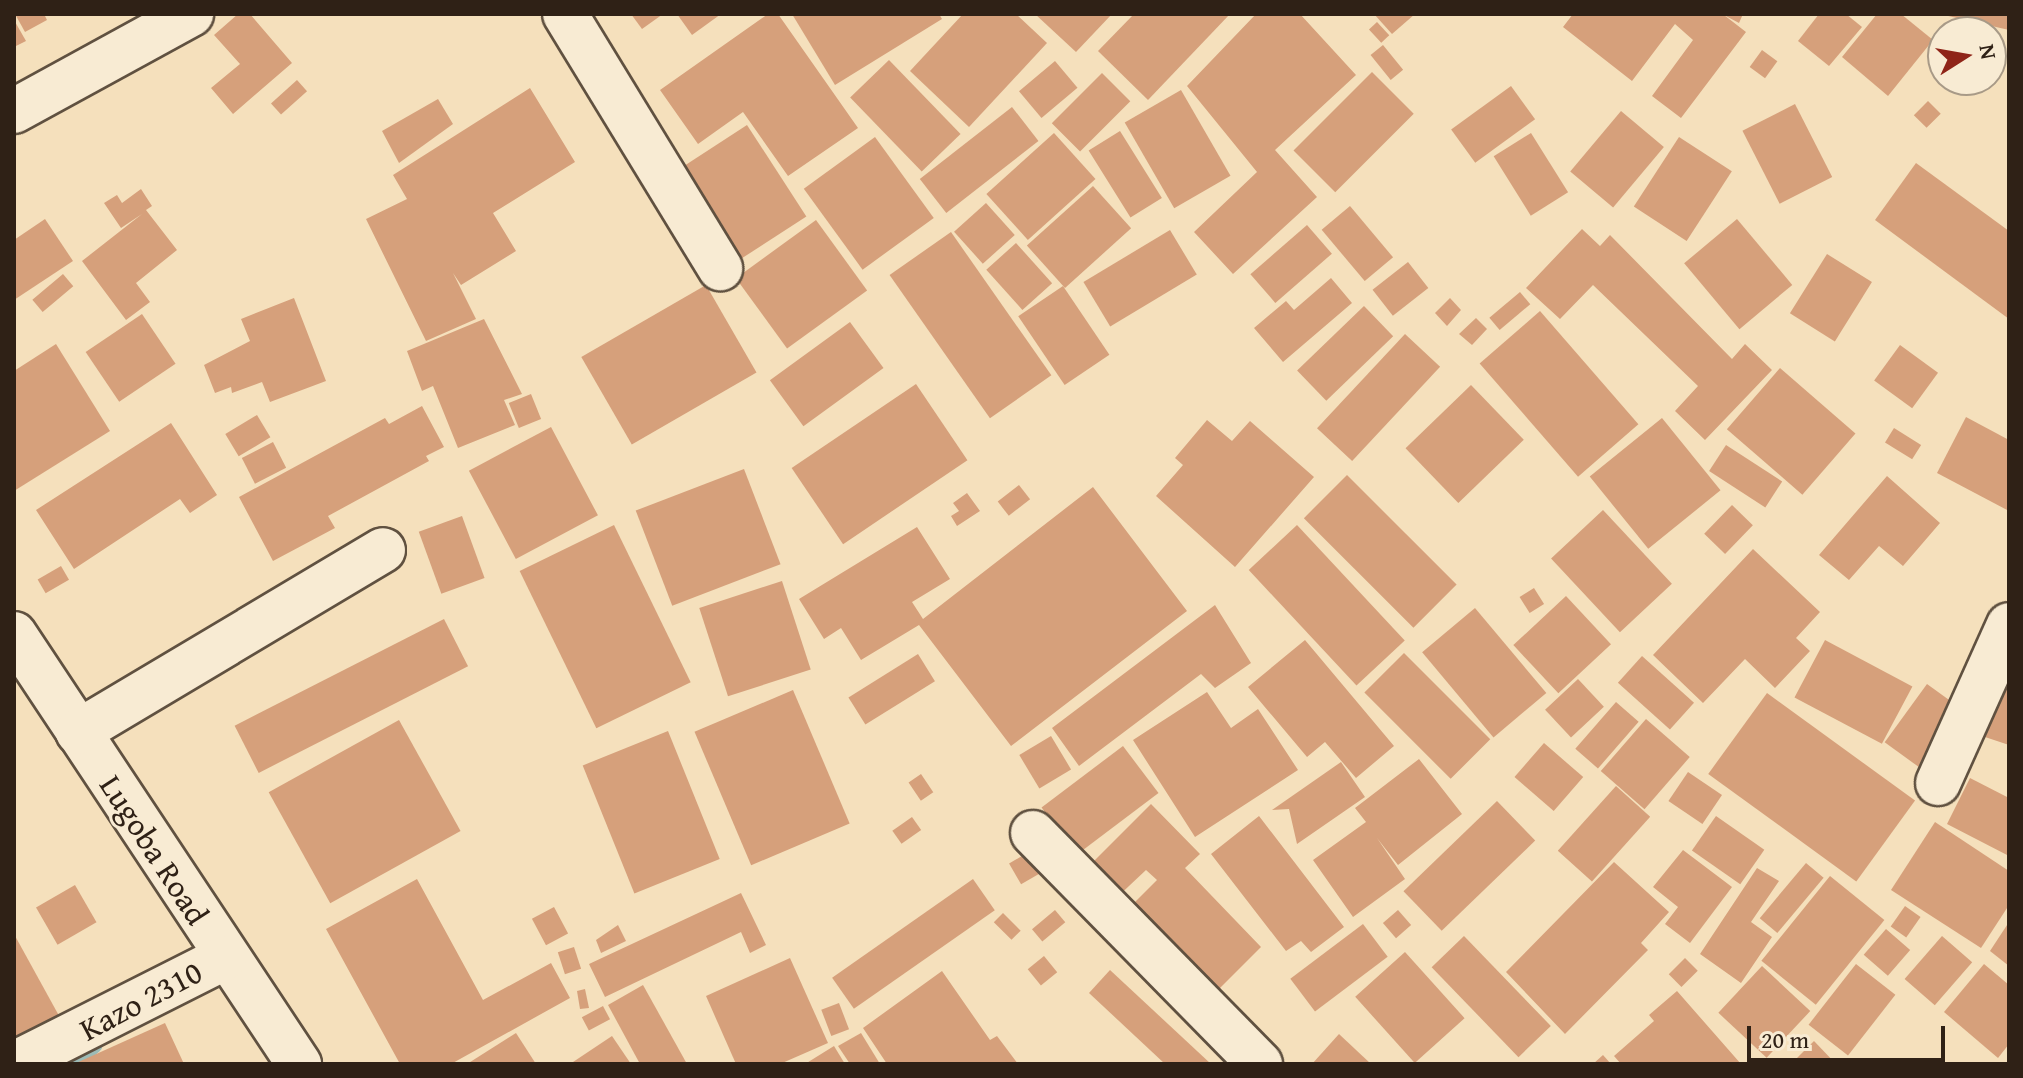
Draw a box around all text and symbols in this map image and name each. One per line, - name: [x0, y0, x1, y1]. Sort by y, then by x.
- north arrow: [1927, 16, 2007, 96]
- text: N: [1971, 42, 2006, 62]
- street label: Lugoba Road: [91, 768, 217, 932]
- street label: Kazo 2310: [73, 953, 209, 1049]
- scale bar: [1751, 1010, 1949, 1060]
- text: 20 m: [1761, 1022, 1809, 1057]

